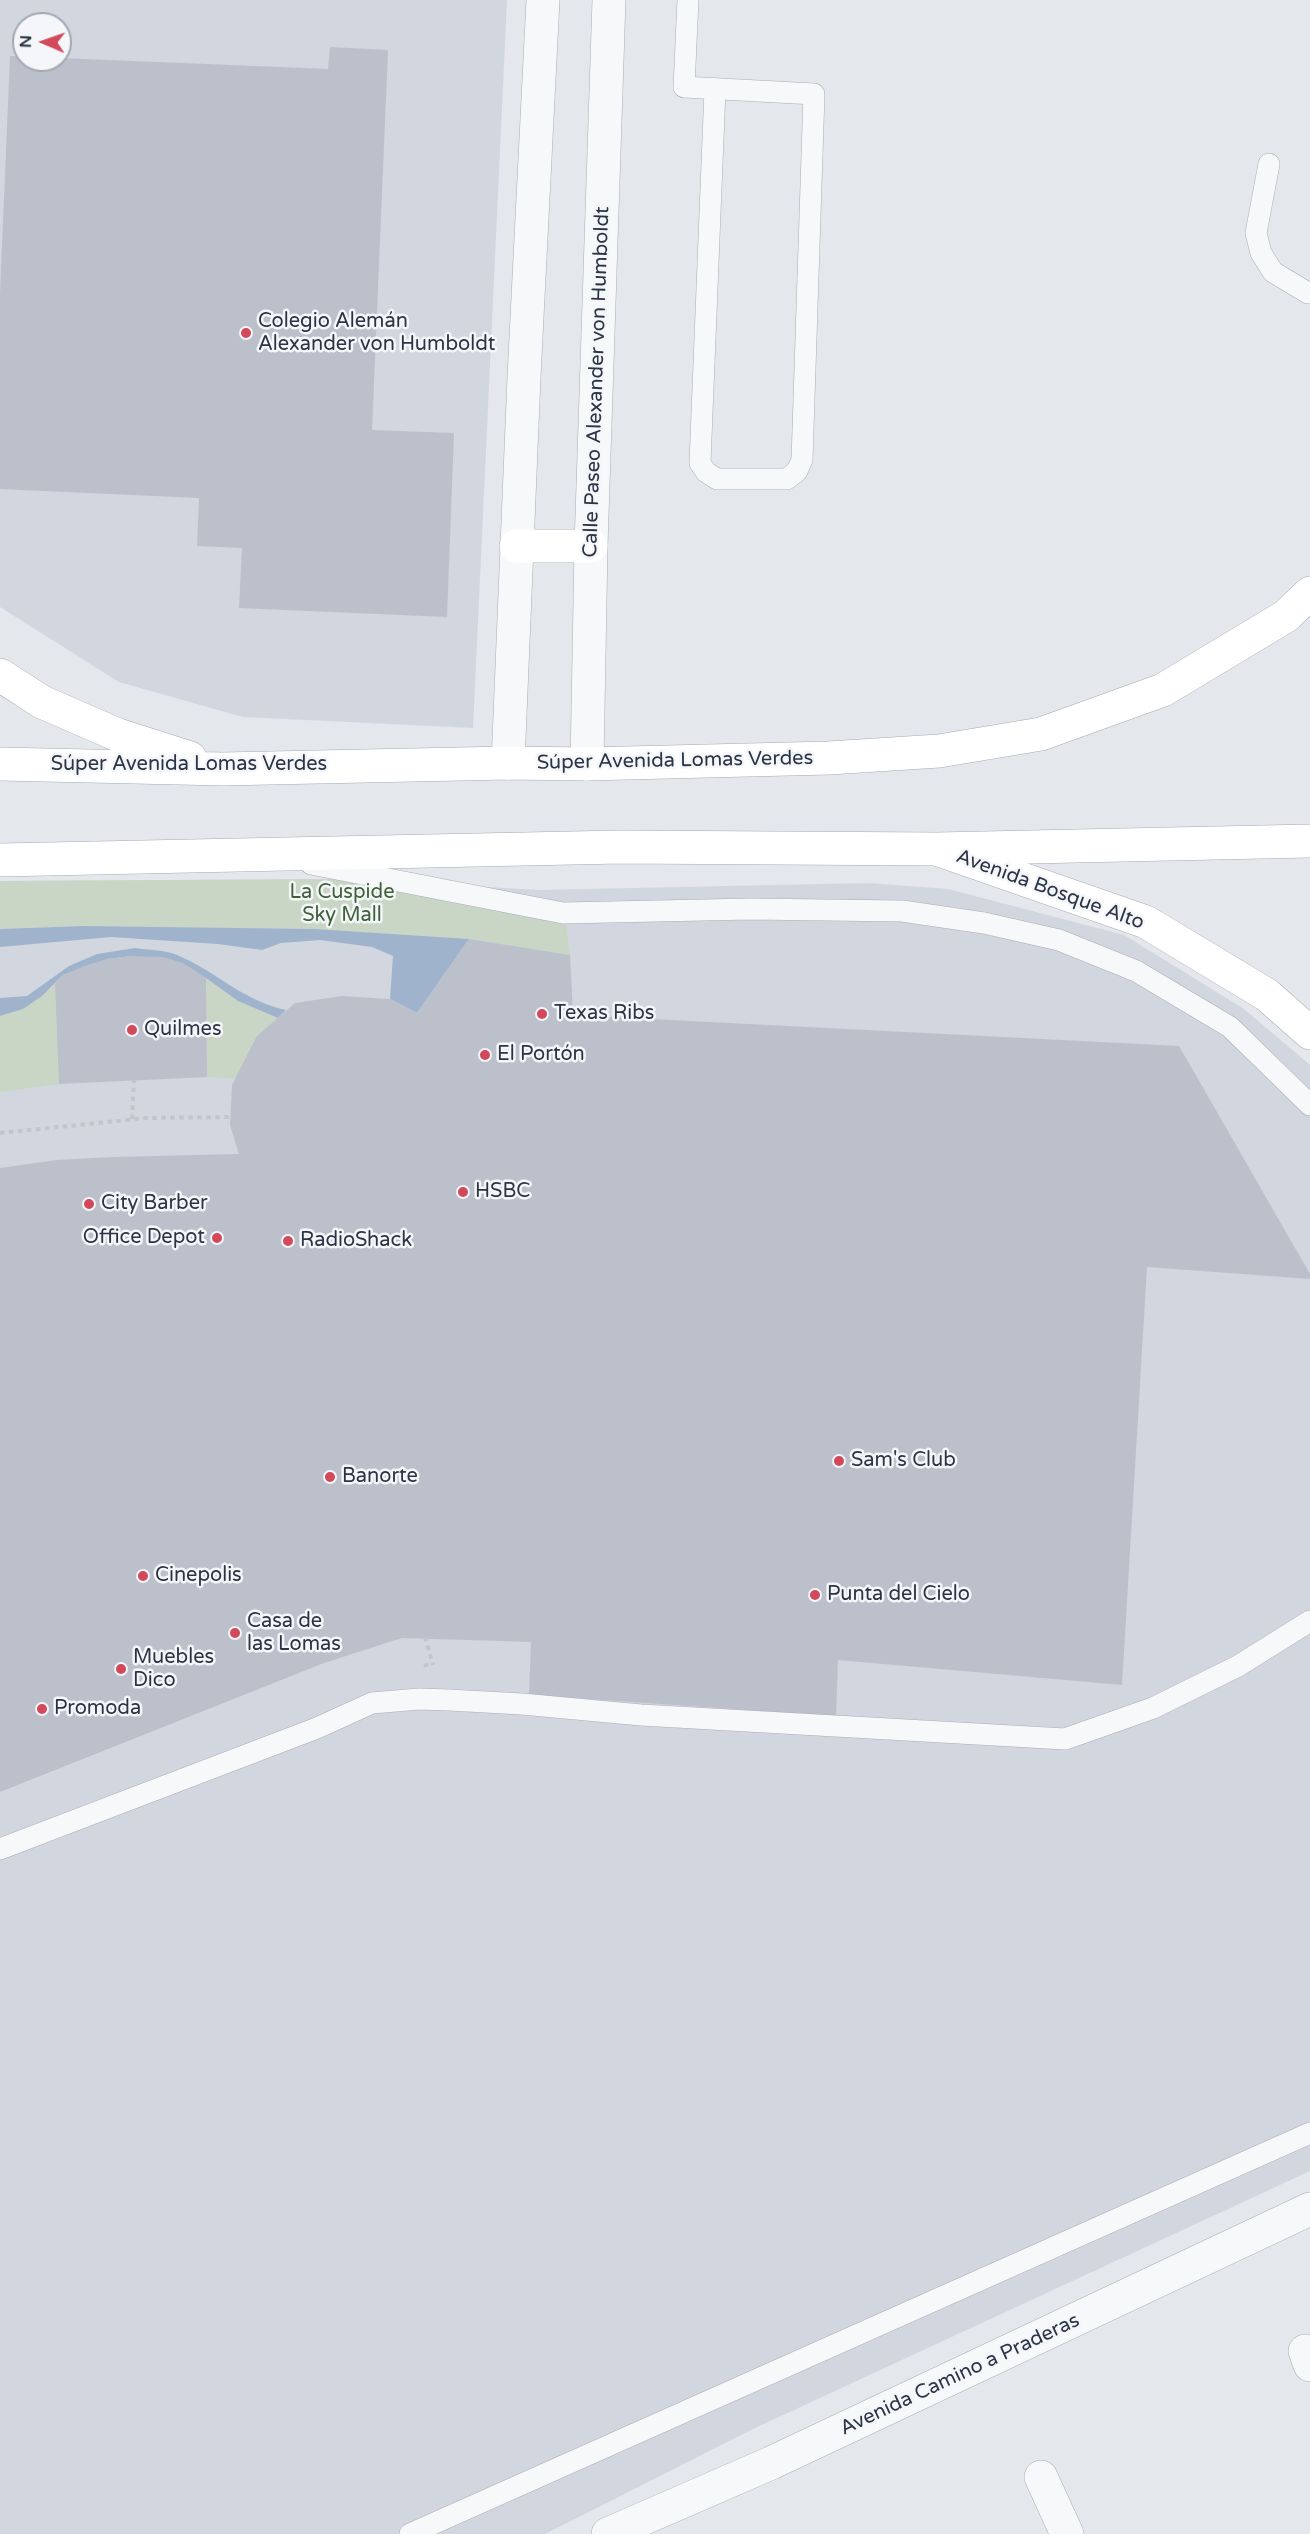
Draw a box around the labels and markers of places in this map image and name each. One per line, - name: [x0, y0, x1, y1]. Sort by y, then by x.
- place label: Colegio Alemán Alexander von Humboldt: [258, 310, 495, 357]
- marker: Colegio Alemán Alexander von Humboldt: [239, 326, 253, 340]
- place label: Texas Ribs: [554, 1002, 654, 1026]
- marker: Texas Ribs: [535, 1007, 549, 1021]
- place label: Quilmes: [144, 1018, 221, 1042]
- marker: Quilmes: [125, 1023, 139, 1037]
- place label: El Portón: [497, 1043, 585, 1067]
- marker: El Portón: [478, 1048, 492, 1062]
- place label: HSBC: [475, 1180, 530, 1204]
- marker: HSBC: [456, 1185, 470, 1199]
- place label: City Barber: [101, 1192, 208, 1216]
- marker: City Barber: [82, 1197, 96, 1211]
- place label: Office Depot: [83, 1226, 205, 1250]
- place label: RadioShack: [300, 1229, 412, 1253]
- marker: Office Depot: [210, 1231, 224, 1245]
- marker: RadioShack: [281, 1234, 295, 1248]
- place label: Sam's Club: [851, 1449, 956, 1473]
- marker: Sam's Club: [832, 1454, 846, 1468]
- place label: Banorte: [342, 1465, 418, 1489]
- marker: Banorte: [323, 1470, 337, 1484]
- place label: Cinepolis: [155, 1564, 242, 1588]
- marker: Cinepolis: [136, 1569, 150, 1583]
- place label: Punta del Cielo: [827, 1583, 970, 1607]
- marker: Punta del Cielo: [808, 1588, 822, 1602]
- place label: Casa de las Lomas: [247, 1610, 341, 1657]
- marker: Casa de las Lomas: [228, 1626, 242, 1640]
- place label: Muebles Dico: [133, 1646, 214, 1693]
- marker: Muebles Dico: [114, 1662, 128, 1676]
- place label: Promoda: [54, 1697, 141, 1721]
- marker: Promoda: [35, 1702, 49, 1716]

